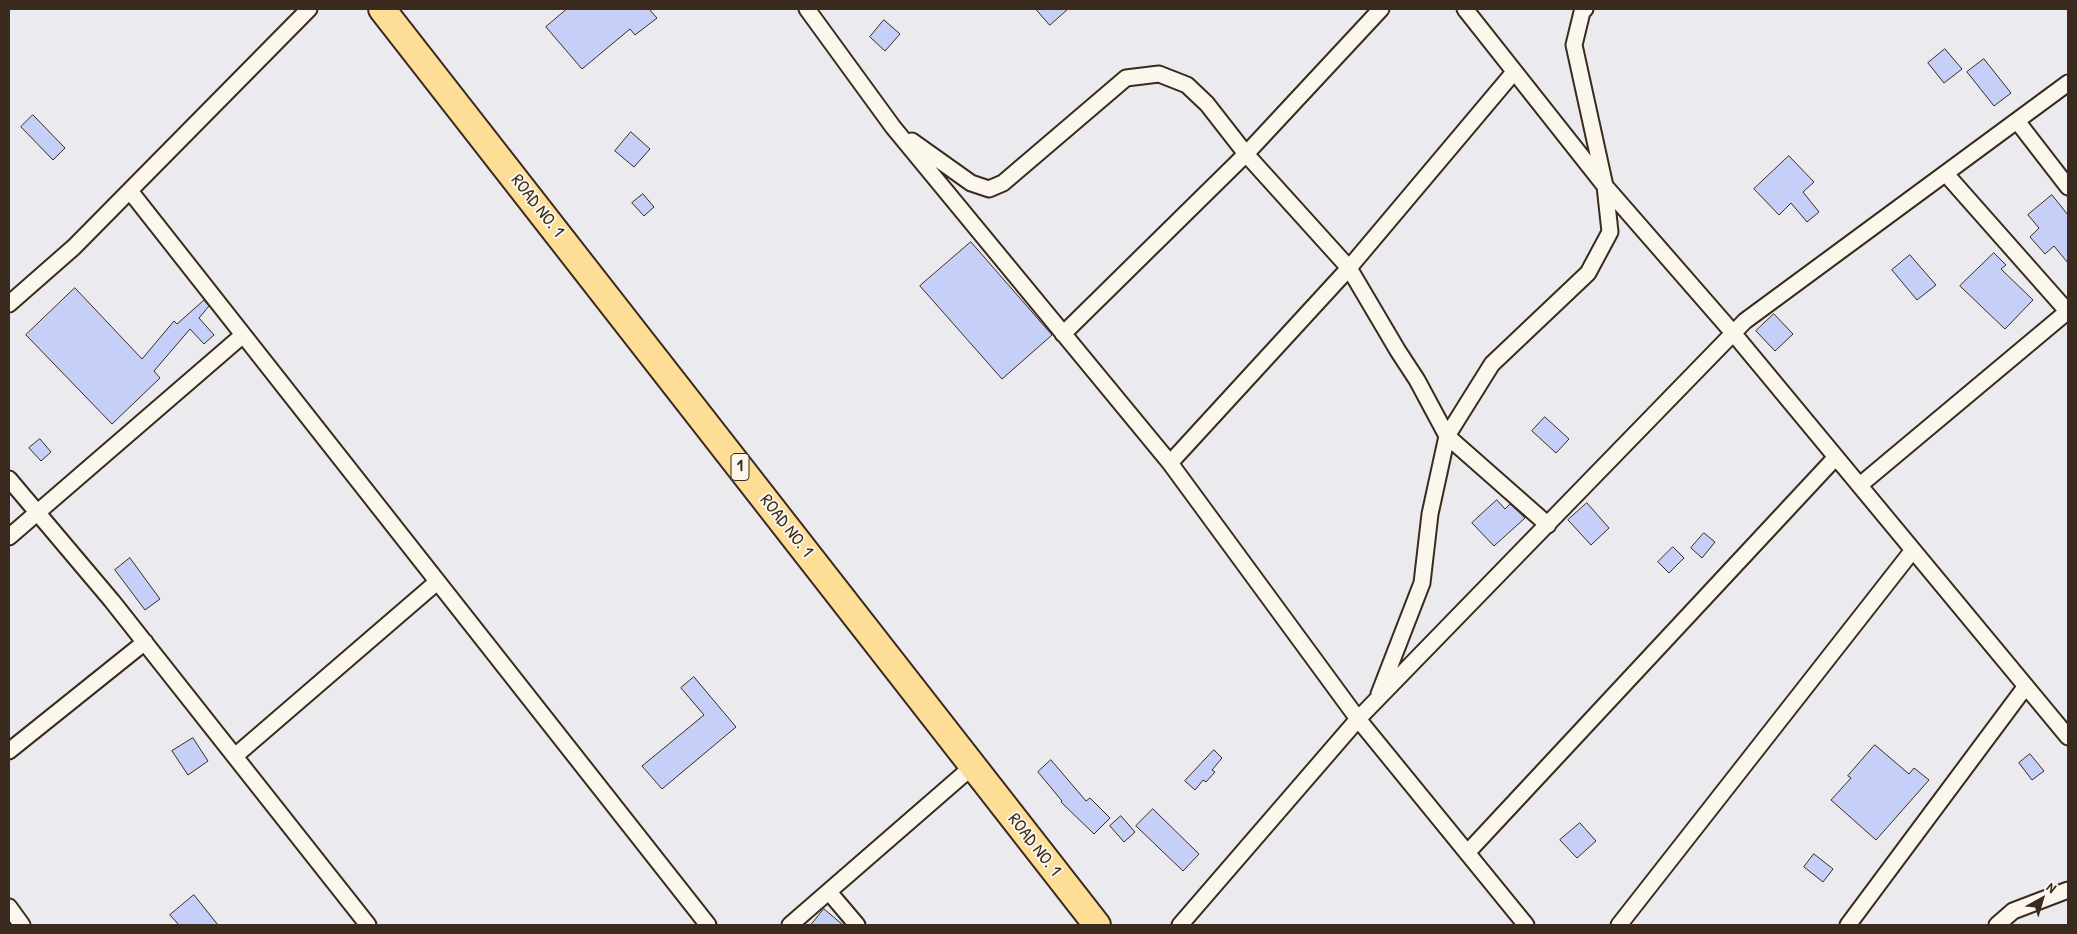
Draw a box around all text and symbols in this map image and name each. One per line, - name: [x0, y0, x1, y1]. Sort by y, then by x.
- street label: ROAD NO. 1: [506, 170, 568, 242]
- road number: 1: [731, 454, 749, 481]
- street label: ROAD NO. 1: [755, 490, 817, 562]
- street label: ROAD NO. 1: [1003, 809, 1065, 881]
- north arrow: [2017, 874, 2067, 924]
- text: N: [2043, 877, 2061, 897]

